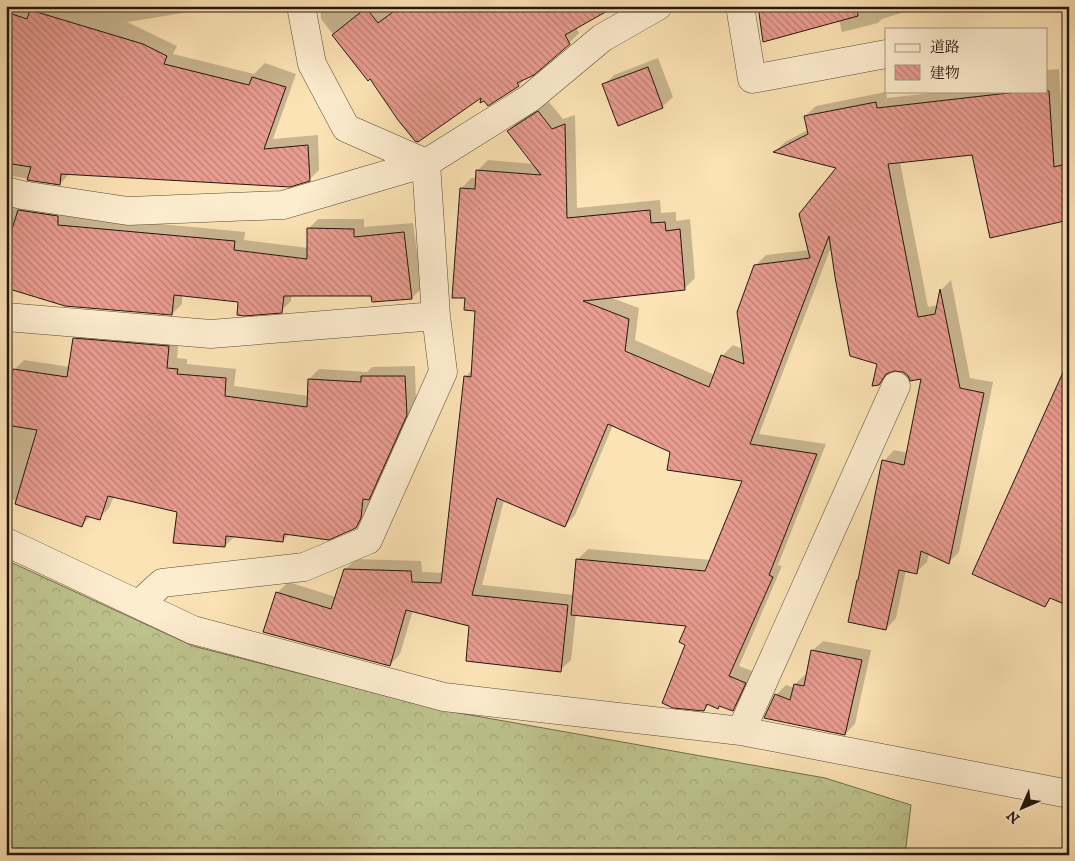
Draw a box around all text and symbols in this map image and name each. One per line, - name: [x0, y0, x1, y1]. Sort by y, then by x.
- legend: [885, 28, 1048, 92]
- text: 道路: [930, 38, 960, 57]
- text: 建物: [930, 64, 960, 83]
- north arrow: [998, 784, 1048, 834]
- text: N: [1003, 806, 1024, 827]

